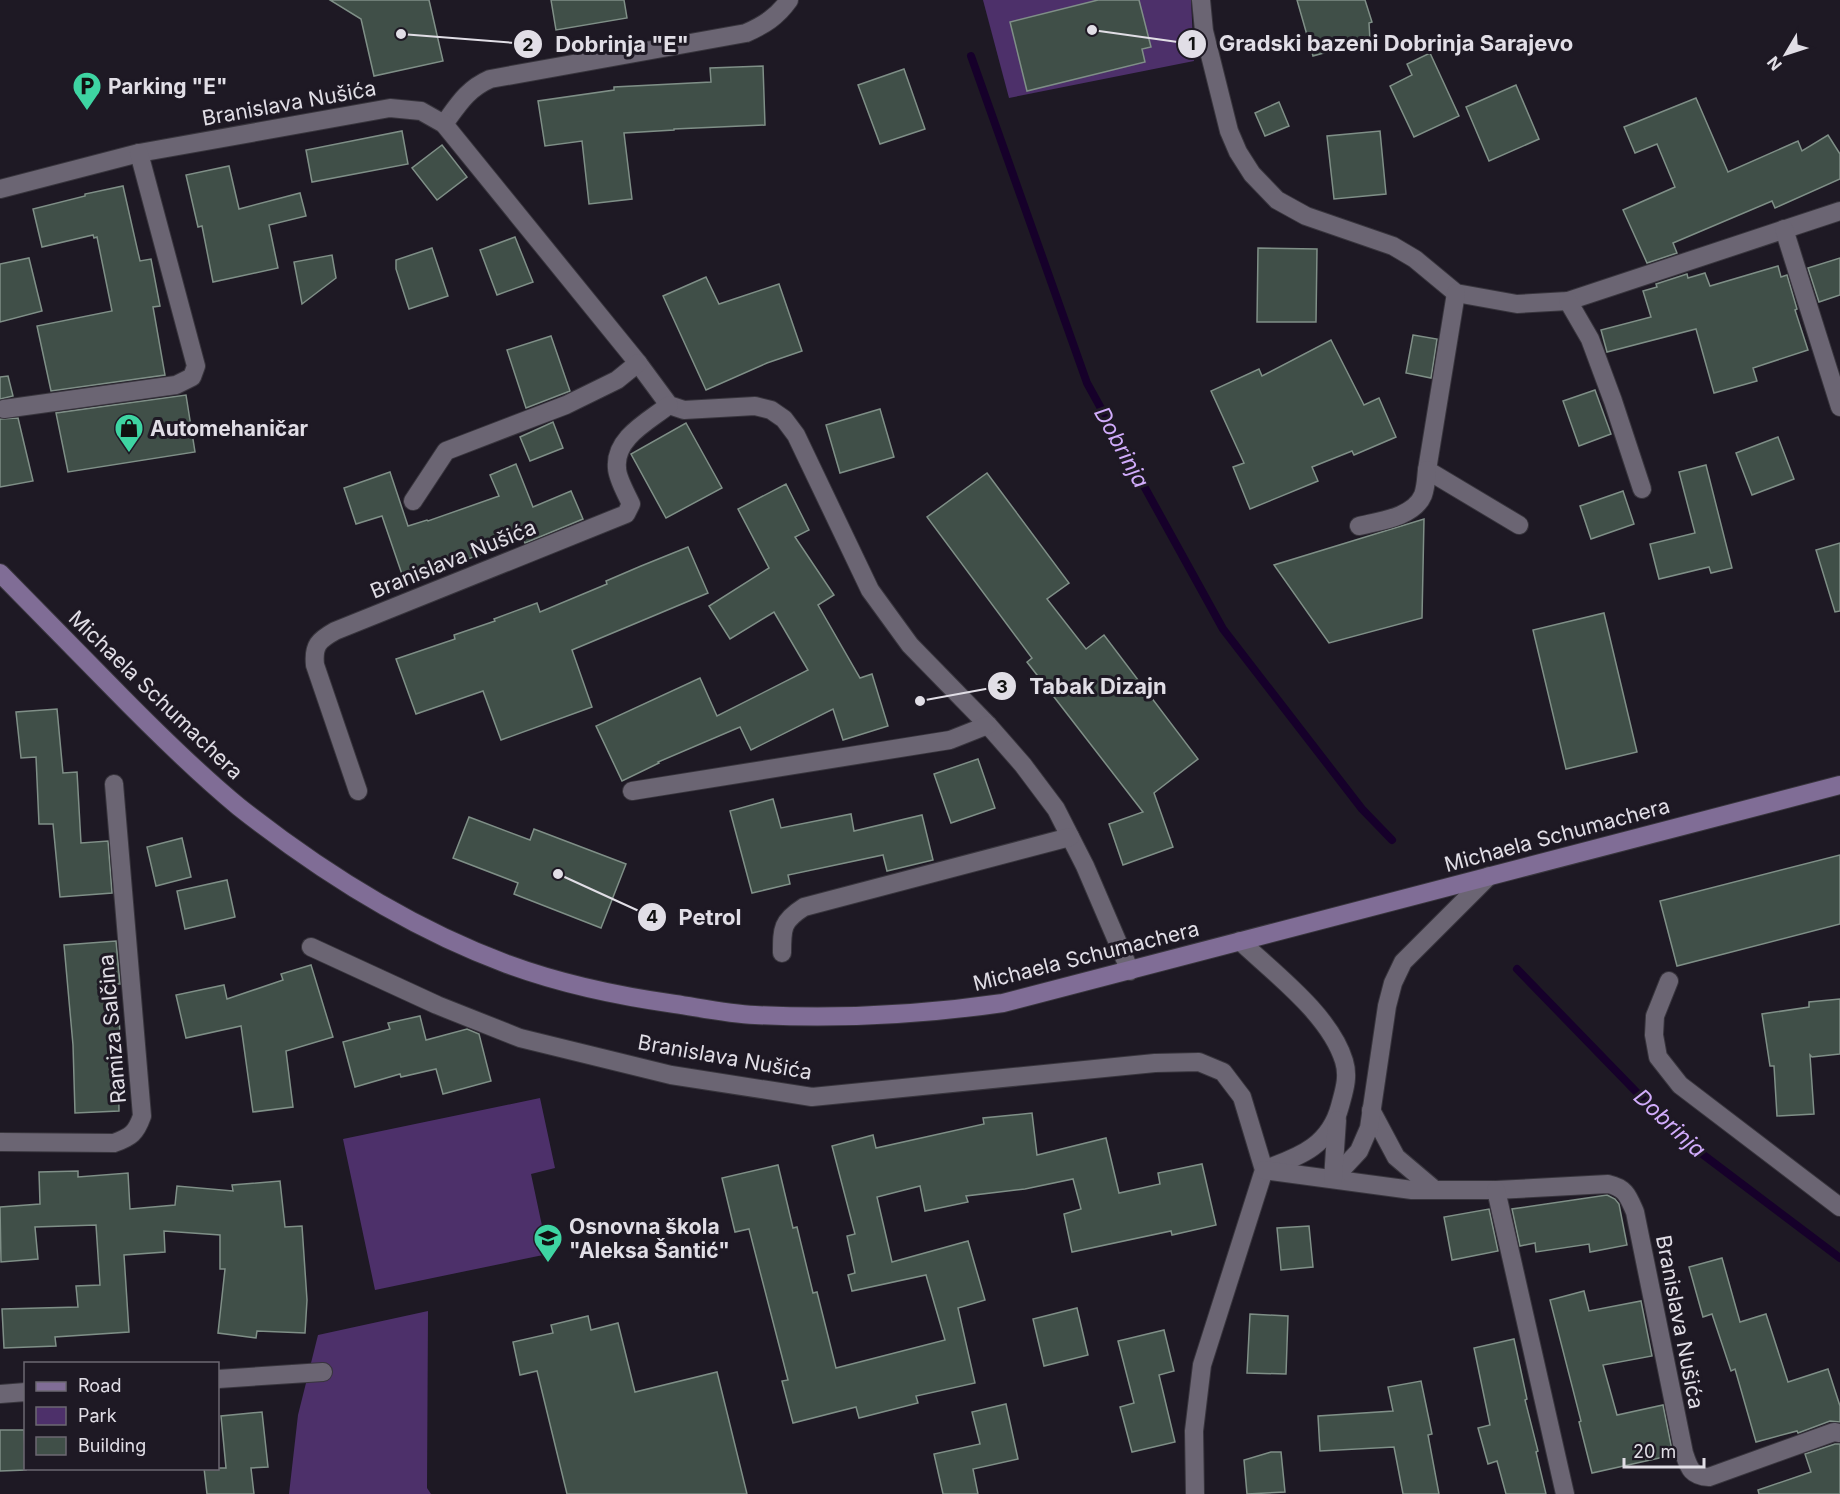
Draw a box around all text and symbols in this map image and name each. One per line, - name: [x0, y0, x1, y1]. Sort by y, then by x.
- callout: Dobrinja "E": [513, 24, 701, 64]
- callout: Gradski bazeni Dobrinja Sarajevo: [1177, 24, 1585, 64]
- north arrow: [1756, 24, 1816, 84]
- text: Gradski bazeni Dobrinja Sarajevo: [1219, 30, 1573, 56]
- text: Dobrinja "E": [555, 31, 689, 57]
- text: 1: [1188, 33, 1196, 54]
- text: 2: [522, 34, 534, 55]
- text: N: [1763, 52, 1786, 74]
- parking icon: Parking "E": [71, 70, 103, 112]
- place label: Parking "E": [108, 74, 228, 99]
- street label: Branislava Nušića: [200, 75, 378, 131]
- water label: Dobrinja: [1089, 402, 1155, 492]
- shop icon: Automehaničar: [113, 412, 145, 454]
- place label: Automehaničar: [150, 416, 309, 441]
- street label: Branislava Nušića: [367, 514, 539, 604]
- street label: Michaela Schumachera: [64, 605, 248, 785]
- callout: Tabak Dizajn: [987, 666, 1179, 706]
- text: Tabak Dizajn: [1029, 673, 1167, 699]
- text: 3: [996, 676, 1008, 697]
- street label: Michaela Schumachera: [1442, 793, 1672, 877]
- callout: Petrol: [637, 897, 754, 937]
- text: Petrol: [678, 904, 742, 930]
- text: 4: [646, 906, 658, 927]
- street label: Michaela Schumachera: [970, 916, 1202, 996]
- street label: Ramiza Salčina: [93, 953, 131, 1105]
- street label: Branislava Nušića: [636, 1029, 814, 1085]
- water label: Dobrinja: [1629, 1083, 1711, 1163]
- place label: Osnovna škola "Aleksa Šantić": [569, 1214, 730, 1263]
- school or university icon: Osnovna škola "Aleksa Šantić": [532, 1222, 564, 1264]
- street label: Branislava Nušića: [1651, 1233, 1709, 1411]
- legend: [24, 1362, 219, 1470]
- text: Road: [78, 1375, 121, 1396]
- text: Park: [78, 1405, 117, 1426]
- scale bar: [1624, 1431, 1704, 1469]
- text: Building: [78, 1435, 146, 1456]
- text: 20 m: [1633, 1441, 1676, 1462]

